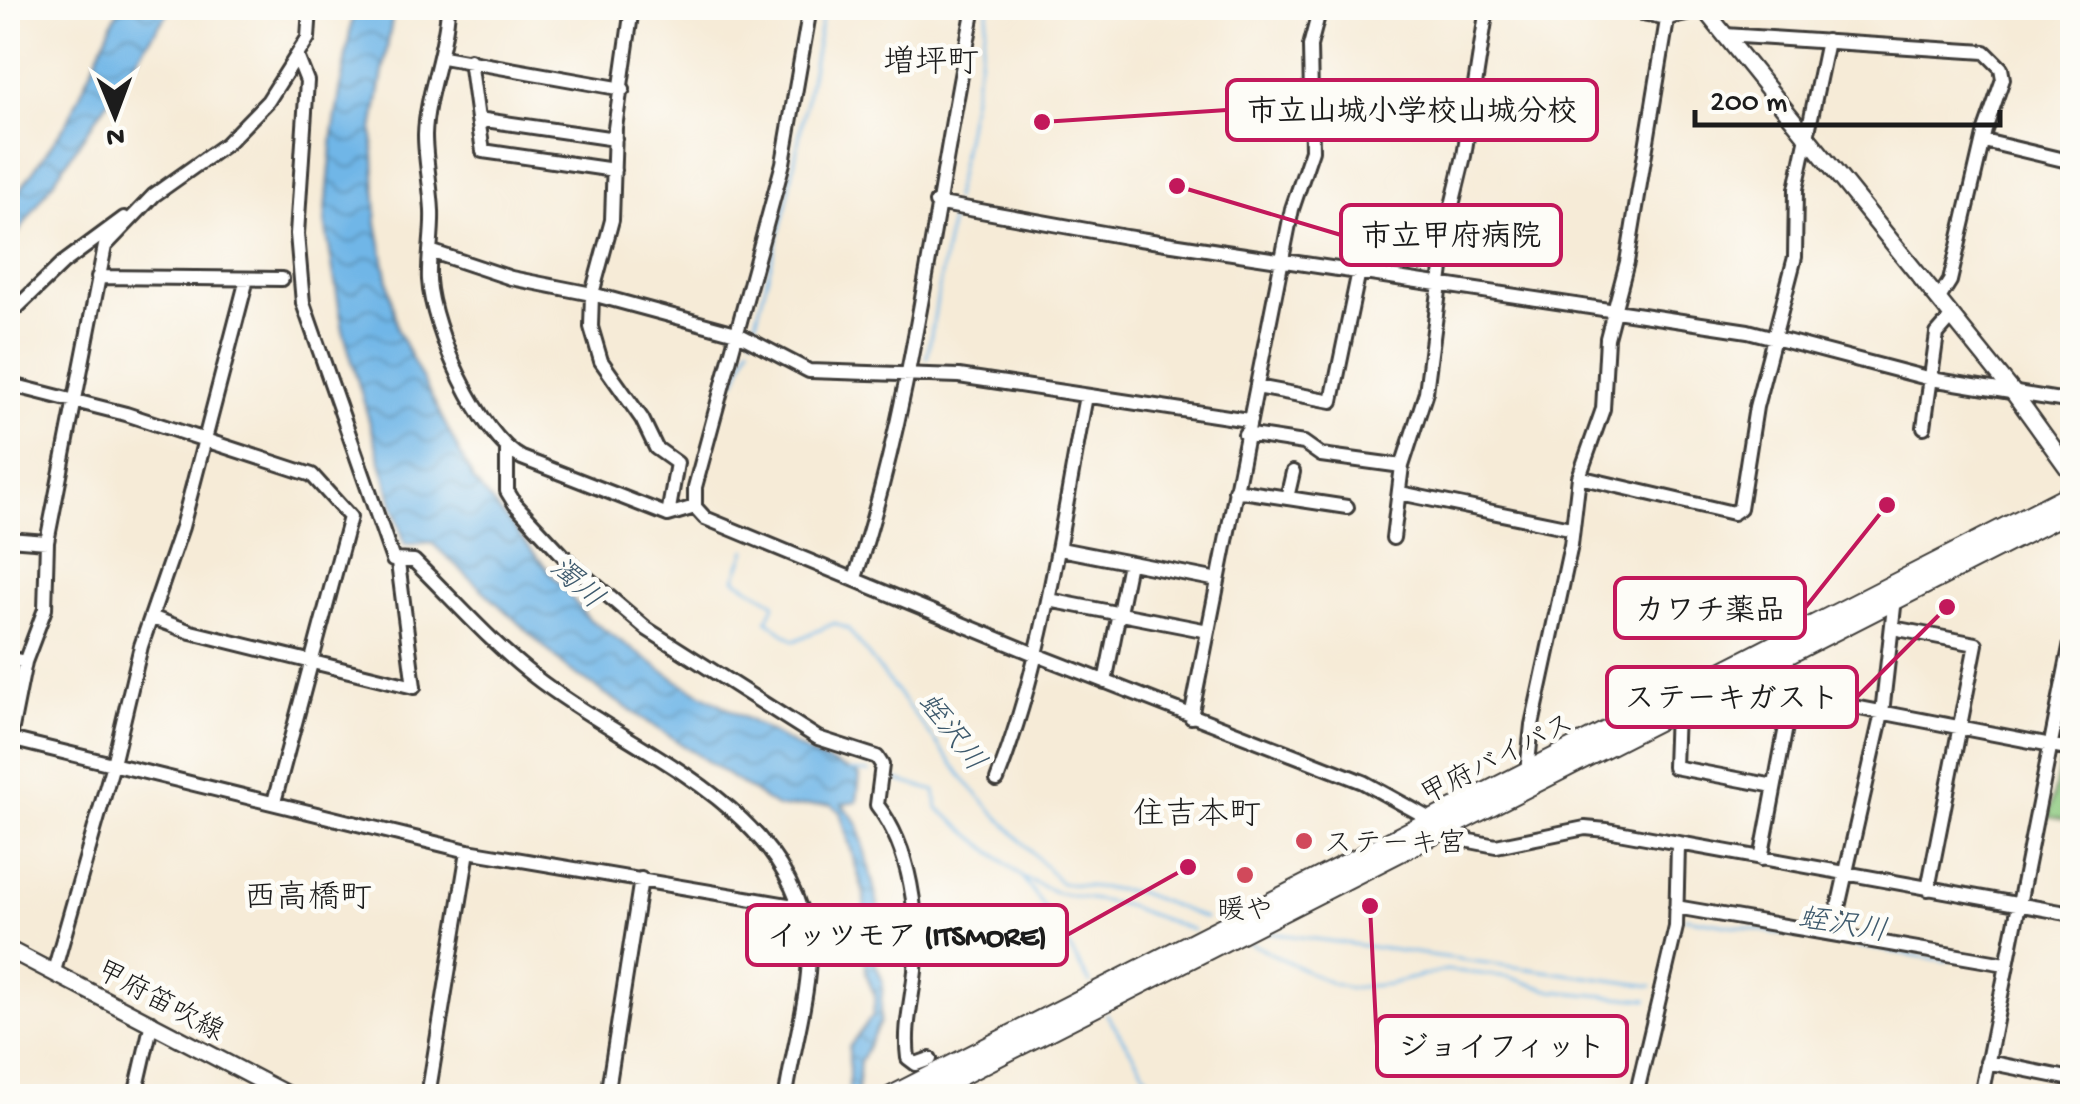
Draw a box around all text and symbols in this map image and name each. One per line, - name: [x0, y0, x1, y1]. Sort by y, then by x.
- district label: 増坪町: [883, 45, 979, 84]
- north arrow: [65, 65, 165, 165]
- scale bar: [1695, 65, 2000, 127]
- callout: 市立山城小学校山城分校: [1227, 80, 1597, 140]
- text: 200 m: [1710, 87, 1787, 122]
- text: 市立山城小学校山城分校: [1247, 95, 1577, 132]
- text: N: [106, 119, 125, 152]
- callout: 市立甲府病院: [1341, 205, 1561, 265]
- text: 市立甲府病院: [1361, 220, 1541, 257]
- water label: 濁川: [541, 552, 609, 618]
- callout: カワチ薬品: [1615, 578, 1805, 638]
- text: カワチ薬品: [1635, 594, 1785, 631]
- callout: ステーキガスト: [1607, 667, 1857, 727]
- text: ステーキガスト: [1625, 684, 1839, 719]
- water label: 蛭沢川: [908, 688, 991, 780]
- street label: 甲府バイパス: [1415, 707, 1580, 814]
- district label: 住吉本町: [1133, 797, 1261, 836]
- place label: ステーキ宮: [1324, 828, 1466, 862]
- marker: ステーキ宮: [1293, 830, 1315, 852]
- marker: 暖や: [1234, 864, 1256, 886]
- district label: 西高橋町: [244, 880, 372, 919]
- place label: 暖や: [1217, 895, 1273, 929]
- water label: 蛭沢川: [1795, 903, 1889, 952]
- callout: イッツモア (ITSMORE): [747, 905, 1067, 965]
- text: イッツモア (ITSMORE): [767, 922, 1047, 957]
- street label: 甲府笛吹線: [89, 955, 229, 1050]
- callout: ジョイフィット: [1377, 1016, 1627, 1076]
- text: ジョイフィット: [1398, 1033, 1606, 1068]

